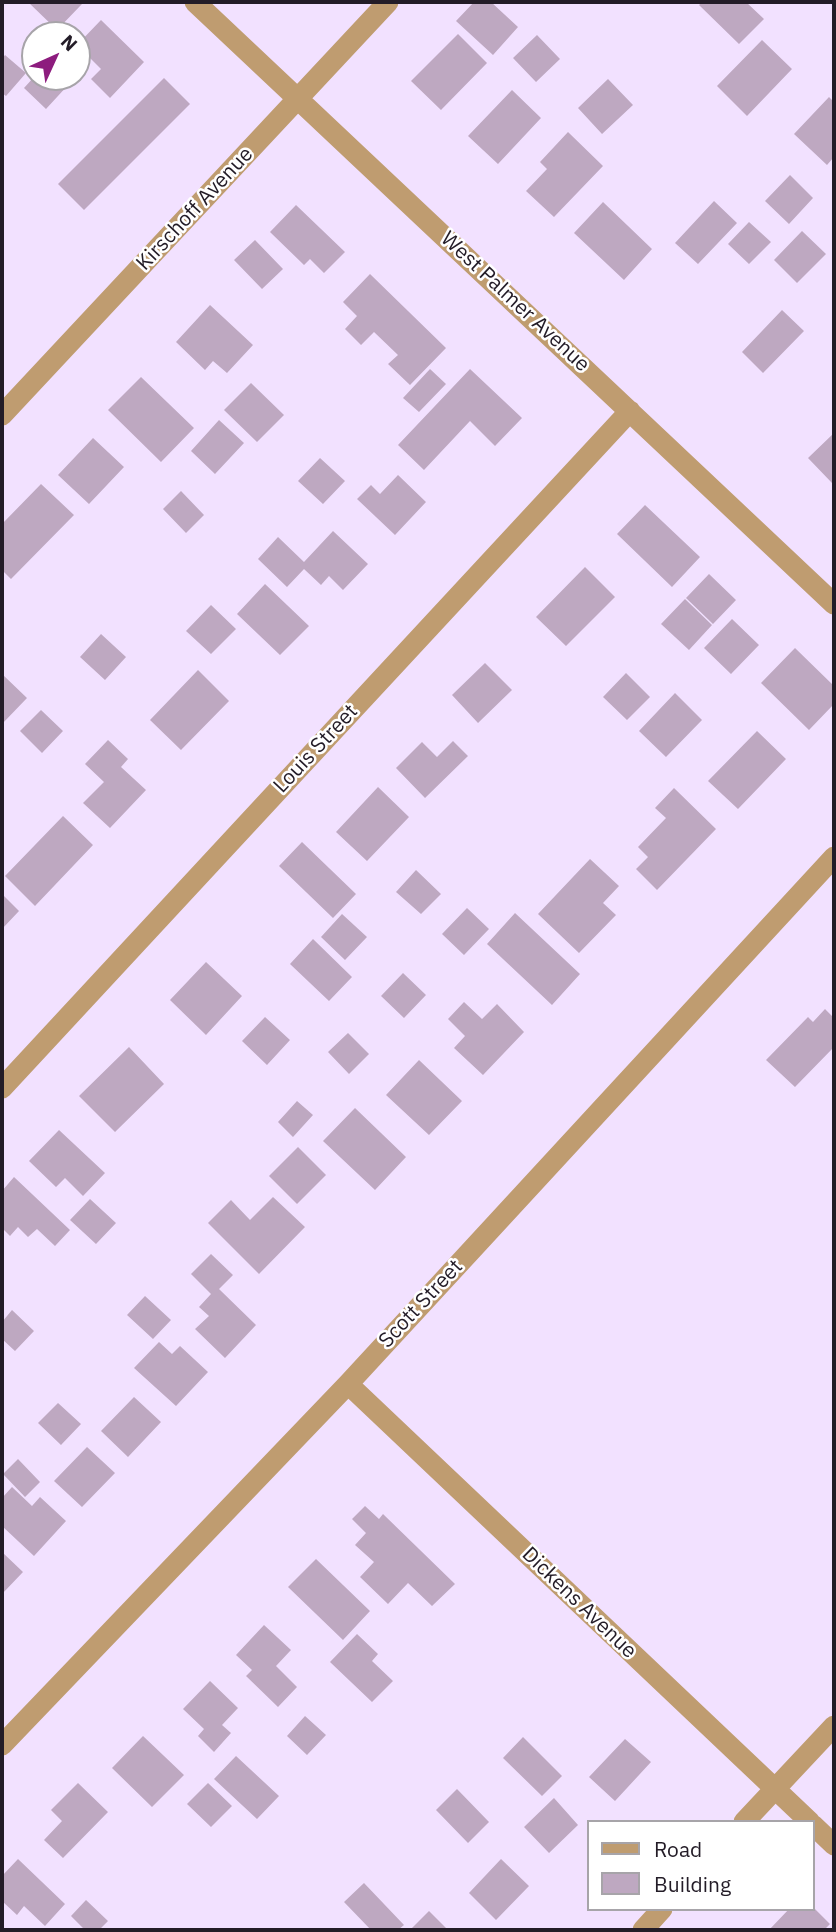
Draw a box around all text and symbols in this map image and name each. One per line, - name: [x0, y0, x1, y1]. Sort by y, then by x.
- north arrow: [21, 21, 91, 91]
- text: N: [56, 29, 83, 56]
- street label: Kirschoff Avenue: [131, 142, 259, 276]
- street label: West Palmer Avenue: [435, 226, 595, 378]
- street label: Louis Street: [269, 699, 363, 799]
- street label: Scott Street: [374, 1255, 468, 1353]
- street label: Dickens Avenue: [517, 1542, 641, 1664]
- legend: [588, 1820, 815, 1911]
- text: Road: [654, 1835, 702, 1863]
- text: Building: [654, 1870, 731, 1898]

